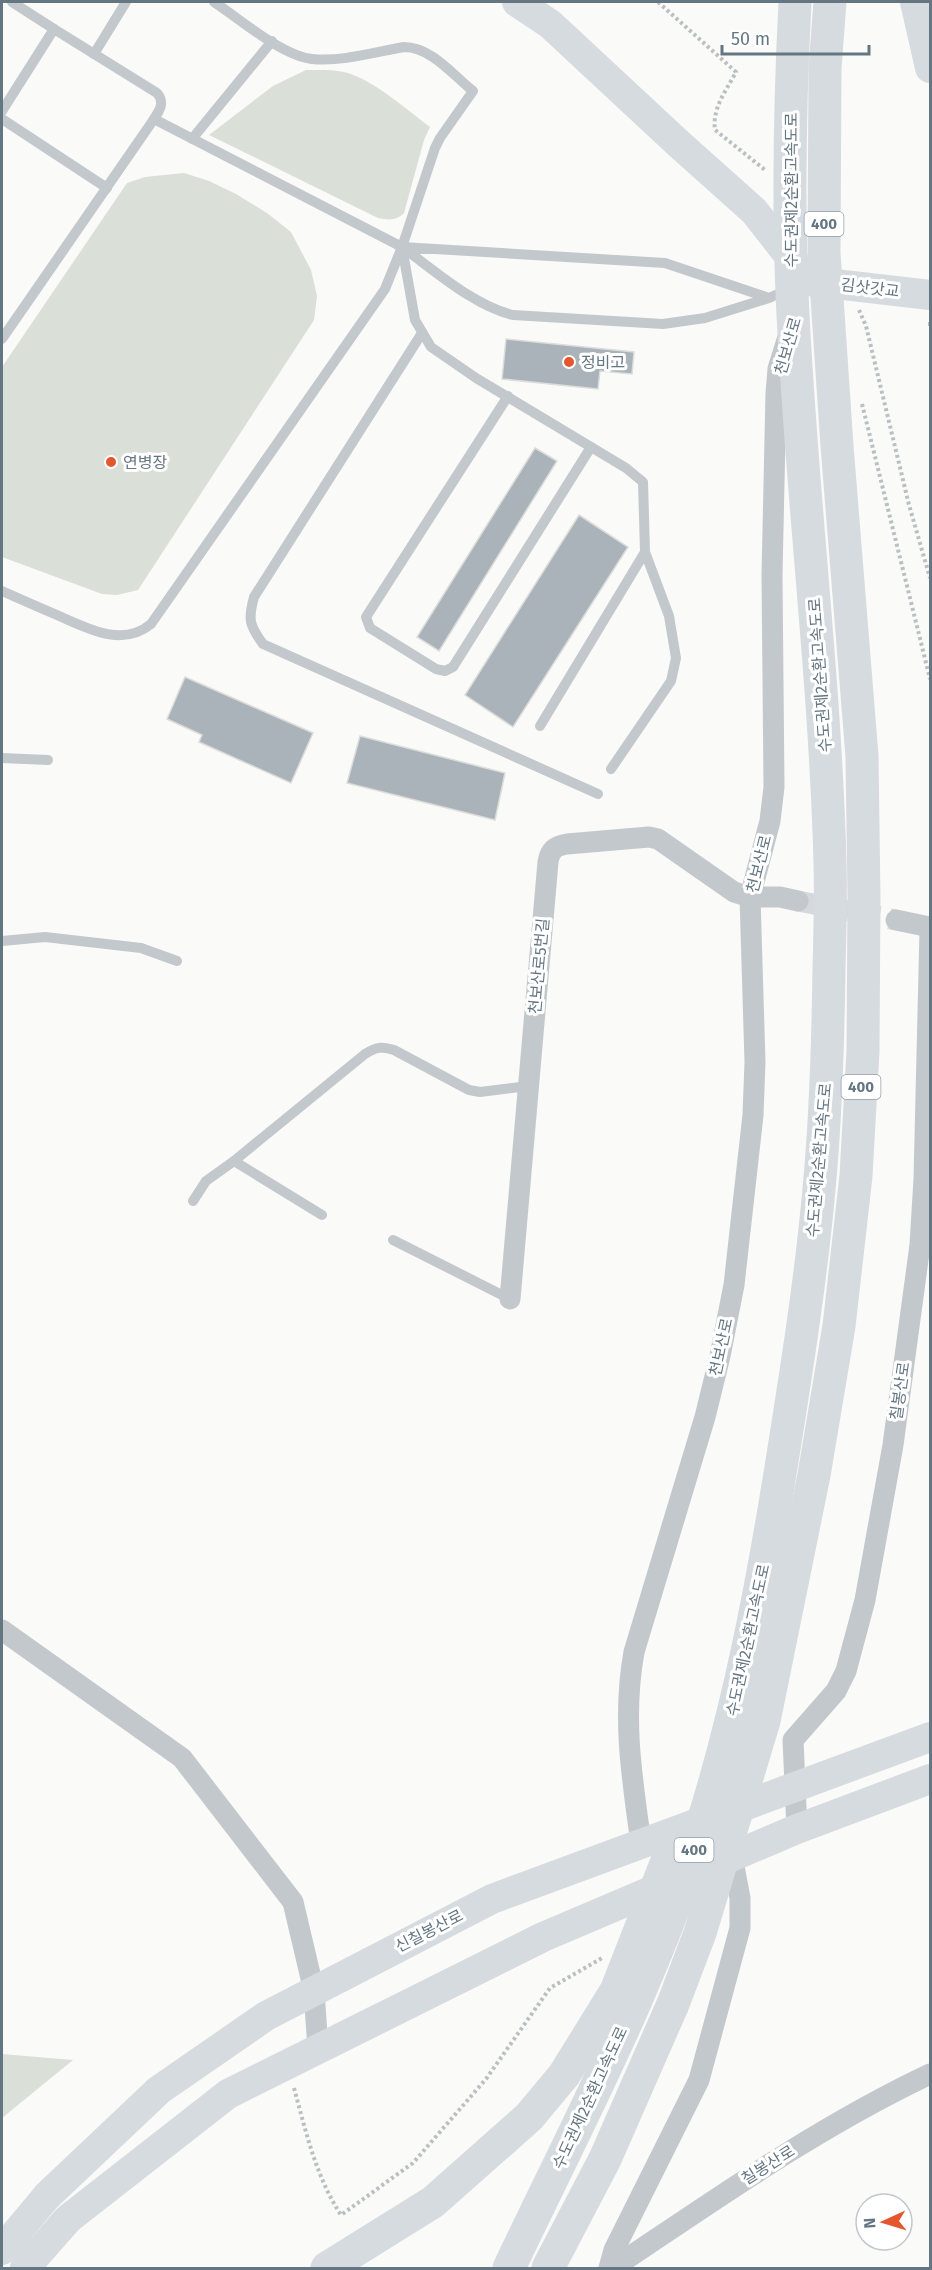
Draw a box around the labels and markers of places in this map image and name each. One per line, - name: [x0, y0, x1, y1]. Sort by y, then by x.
- place label: 정비고: [581, 353, 625, 372]
- marker: 정비고: [562, 355, 576, 369]
- place label: 연병장: [123, 453, 167, 472]
- marker: 연병장: [104, 455, 118, 469]

